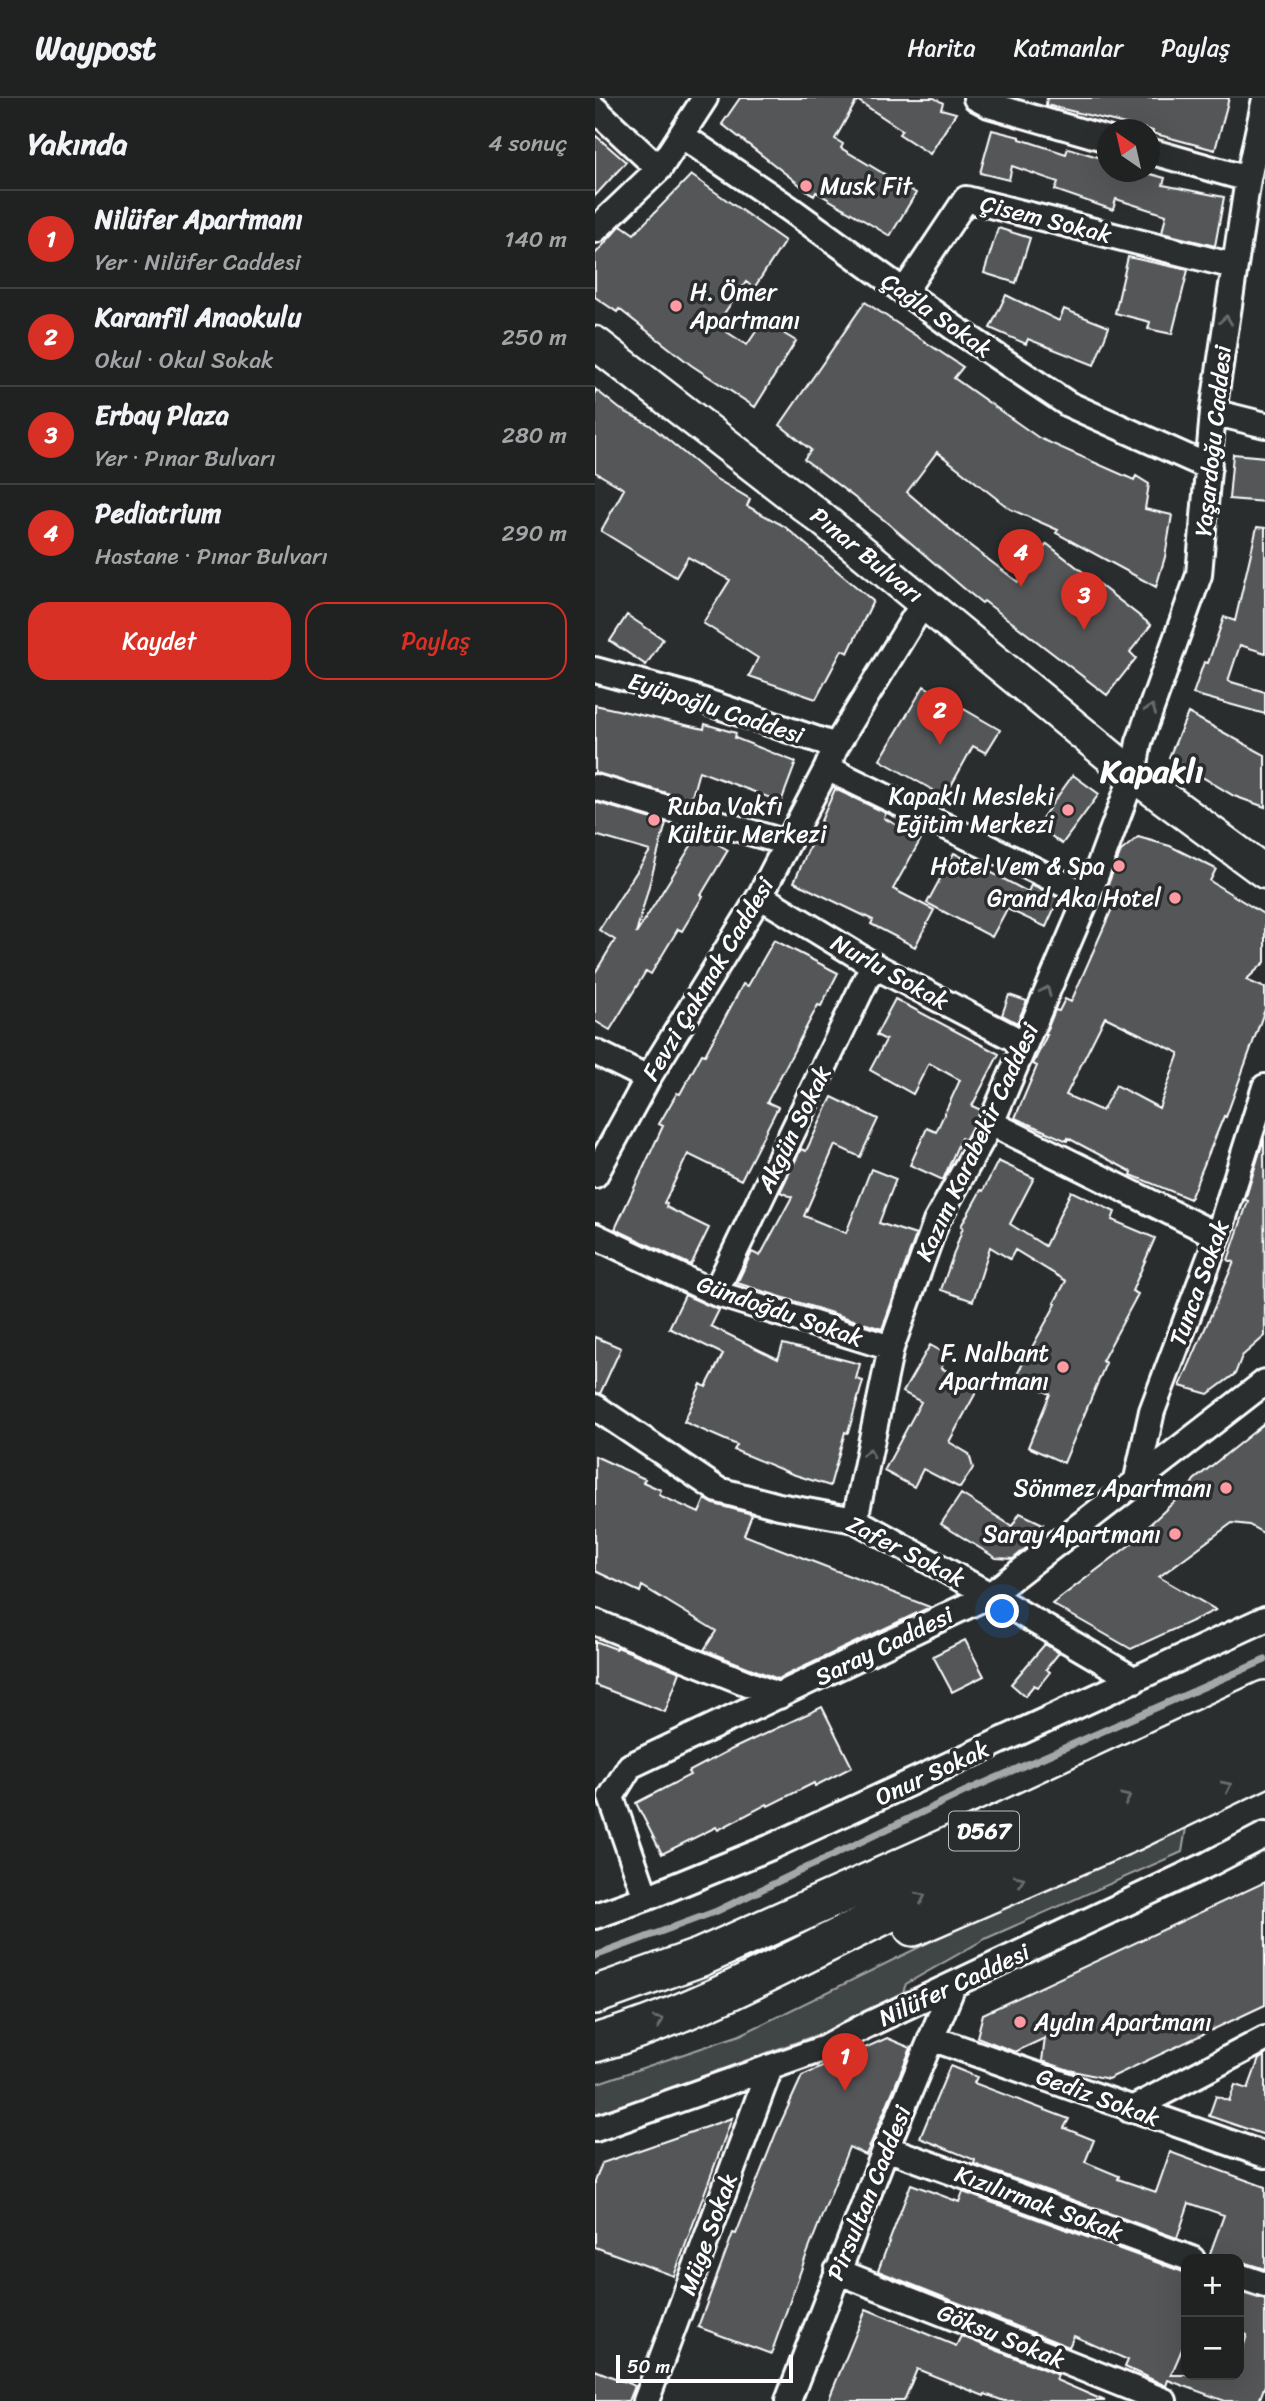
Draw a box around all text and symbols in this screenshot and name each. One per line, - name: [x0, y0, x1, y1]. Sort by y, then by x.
- text: Waypost: [35, 19, 156, 77]
- text: Harita: [908, 27, 976, 69]
- text: Katmanlar: [1014, 27, 1123, 69]
- text: Paylaş: [1161, 27, 1230, 69]
- text: Yakında: [28, 117, 128, 171]
- north arrow: [1097, 119, 1160, 182]
- text: 4 sonuç: [488, 123, 567, 164]
- place label: Musk Fit: [820, 165, 913, 207]
- marker: Musk Fit: [798, 178, 814, 194]
- street label: Çisem Sokak: [976, 182, 1116, 256]
- text: Nilüfer Apartmanı: [95, 196, 303, 242]
- text: 1: [46, 219, 56, 260]
- text: 140 m: [505, 219, 567, 260]
- text: Yer · Nilüfer Caddesi: [95, 242, 301, 283]
- street label: Çağla Sokak: [872, 261, 1002, 369]
- place label: H. Ömer Apartmanı: [689, 271, 800, 341]
- text: Karanfil Anaokulu: [95, 294, 301, 340]
- marker: H. Ömer Apartmanı: [668, 298, 684, 314]
- one-way arrow: [1218, 314, 1233, 326]
- text: 2: [44, 317, 58, 358]
- text: 250 m: [501, 317, 567, 358]
- text: Okul · Okul Sokak: [95, 340, 273, 381]
- street label: Yaşardoğu Caddesi: [1182, 342, 1244, 539]
- text: Erbay Plaza: [95, 392, 229, 438]
- text: 3: [45, 415, 57, 456]
- text: 280 m: [502, 415, 567, 456]
- text: Yer · Pınar Bulvarı: [95, 438, 276, 479]
- text: Pediatrium: [95, 490, 221, 536]
- street label: Pınar Bulvarı: [801, 496, 933, 614]
- text: 4: [44, 513, 58, 554]
- text: 290 m: [501, 513, 567, 554]
- pin: 4: [998, 529, 1044, 587]
- text: Hastane · Pınar Bulvarı: [95, 536, 328, 577]
- pin: 3: [1061, 572, 1107, 630]
- button: Kaydet: [28, 602, 291, 680]
- button: Paylaş: [305, 602, 567, 680]
- street label: Eyüpoğlu Caddesi: [623, 660, 811, 757]
- pin: 2: [917, 687, 963, 745]
- one-way arrow: [1143, 704, 1157, 716]
- district label: Kapaklı: [1099, 743, 1204, 800]
- place label: Kapaklı Mesleki Eğitim Merkezi: [889, 775, 1055, 845]
- place label: Ruba Vakfı Kültür Merkezi: [668, 785, 827, 855]
- marker: Kapaklı Mesleki Eğitim Merkezi: [1060, 802, 1076, 818]
- marker: Ruba Vakfı Kültür Merkezi: [646, 812, 662, 828]
- place label: Hotel Vem & Spa: [930, 845, 1105, 887]
- marker: Hotel Vem & Spa: [1111, 858, 1127, 874]
- street label: Fevzi Çakmak Caddesi: [630, 868, 786, 1089]
- place label: Grand Aka Hotel: [987, 877, 1162, 919]
- marker: Grand Aka Hotel: [1167, 890, 1183, 906]
- street label: Nurlu Sokak: [823, 922, 957, 1022]
- one-way arrow: [1038, 986, 1052, 998]
- street label: Kazım Karabekir Caddesi: [903, 1014, 1051, 1268]
- street label: Akgün Sokak: [745, 1058, 843, 1201]
- street label: Tunca Sokak: [1157, 1214, 1241, 1352]
- street label: Gündoğdu Sokak: [691, 1263, 869, 1359]
- place label: F. Nalbant Apartmanı: [938, 1332, 1049, 1402]
- marker: F. Nalbant Apartmanı: [1055, 1359, 1071, 1375]
- one-way arrow: [860, 1447, 875, 1459]
- place label: Sönmez Apartmanı: [1013, 1467, 1212, 1509]
- marker: Sönmez Apartmanı: [1218, 1480, 1234, 1496]
- street label: Zafer Sokak: [839, 1503, 973, 1599]
- place label: Saray Apartmanı: [982, 1513, 1161, 1555]
- marker: Saray Apartmanı: [1167, 1526, 1183, 1542]
- street label: Saray Caddesi: [807, 1594, 962, 1698]
- your location: [985, 1594, 1019, 1628]
- street label: Onur Sokak: [868, 1728, 996, 1818]
- one-way arrow: [1220, 1780, 1232, 1794]
- one-way arrow: [1119, 1793, 1131, 1807]
- road number: D567: [949, 1812, 1019, 1850]
- one-way arrow: [1013, 1874, 1025, 1888]
- one-way arrow: [914, 1891, 926, 1905]
- street label: Nilüfer Caddesi: [871, 1931, 1038, 2038]
- place label: Aydın Apartmanı: [1033, 2001, 1212, 2043]
- marker: Aydın Apartmanı: [1012, 2014, 1028, 2030]
- one-way arrow: [652, 2015, 664, 2029]
- pin: 1: [822, 2033, 868, 2091]
- street label: Gediz Sokak: [1030, 2055, 1166, 2139]
- street label: Pirsultan Caddesi: [815, 2099, 923, 2287]
- street label: Kızılırmak Sokak: [949, 2153, 1129, 2253]
- street label: Müge Sokak: [666, 2167, 750, 2301]
- map controls: [1181, 2254, 1244, 2380]
- button: +: [1181, 2254, 1244, 2317]
- street label: Göksu Sokak: [931, 2291, 1072, 2381]
- button: −: [1181, 2317, 1244, 2380]
- text: 50 m: [627, 2350, 670, 2383]
- scale bar: [616, 2352, 793, 2384]

